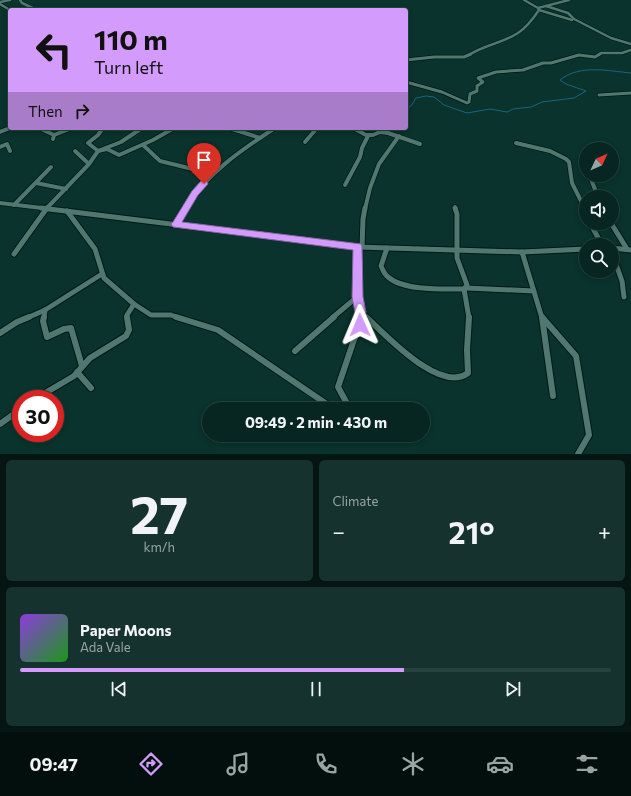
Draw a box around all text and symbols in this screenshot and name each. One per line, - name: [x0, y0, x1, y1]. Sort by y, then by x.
- text: 110 m: [94, 22, 168, 56]
- icon: left: [28, 24, 80, 76]
- text: Turn left: [94, 56, 163, 78]
- icon: right: [71, 100, 93, 122]
- text: Then: [28, 102, 63, 120]
- north arrow: [579, 142, 619, 182]
- map controls: [579, 142, 619, 278]
- pin: [187, 143, 221, 184]
- icon: arrive: [193, 149, 215, 171]
- button: sound: [579, 190, 619, 230]
- button: search: [579, 238, 619, 278]
- position arrow: [339, 304, 381, 346]
- speed limit sign: 30: [12, 390, 64, 442]
- text: 09:49 · 2 min · 430 m: [245, 413, 387, 431]
- text: 27: [130, 481, 188, 545]
- text: Climate: [333, 493, 378, 509]
- text: 21°: [449, 513, 495, 550]
- text: −: [333, 518, 345, 545]
- text: +: [598, 518, 611, 545]
- text: km/h: [143, 539, 175, 555]
- text: Paper Moons: [80, 621, 171, 639]
- text: Ada Vale: [80, 639, 131, 655]
- icon: previous: [108, 678, 130, 700]
- icon: pause: [305, 678, 327, 700]
- icon: next: [502, 678, 524, 700]
- icon: directions: [137, 750, 165, 778]
- icon: music: [224, 750, 252, 778]
- icon: phone: [312, 750, 340, 778]
- icon: climate: [399, 750, 427, 778]
- icon: car: [486, 750, 514, 778]
- icon: filters: [573, 750, 601, 778]
- text: 09:47: [30, 753, 78, 775]

